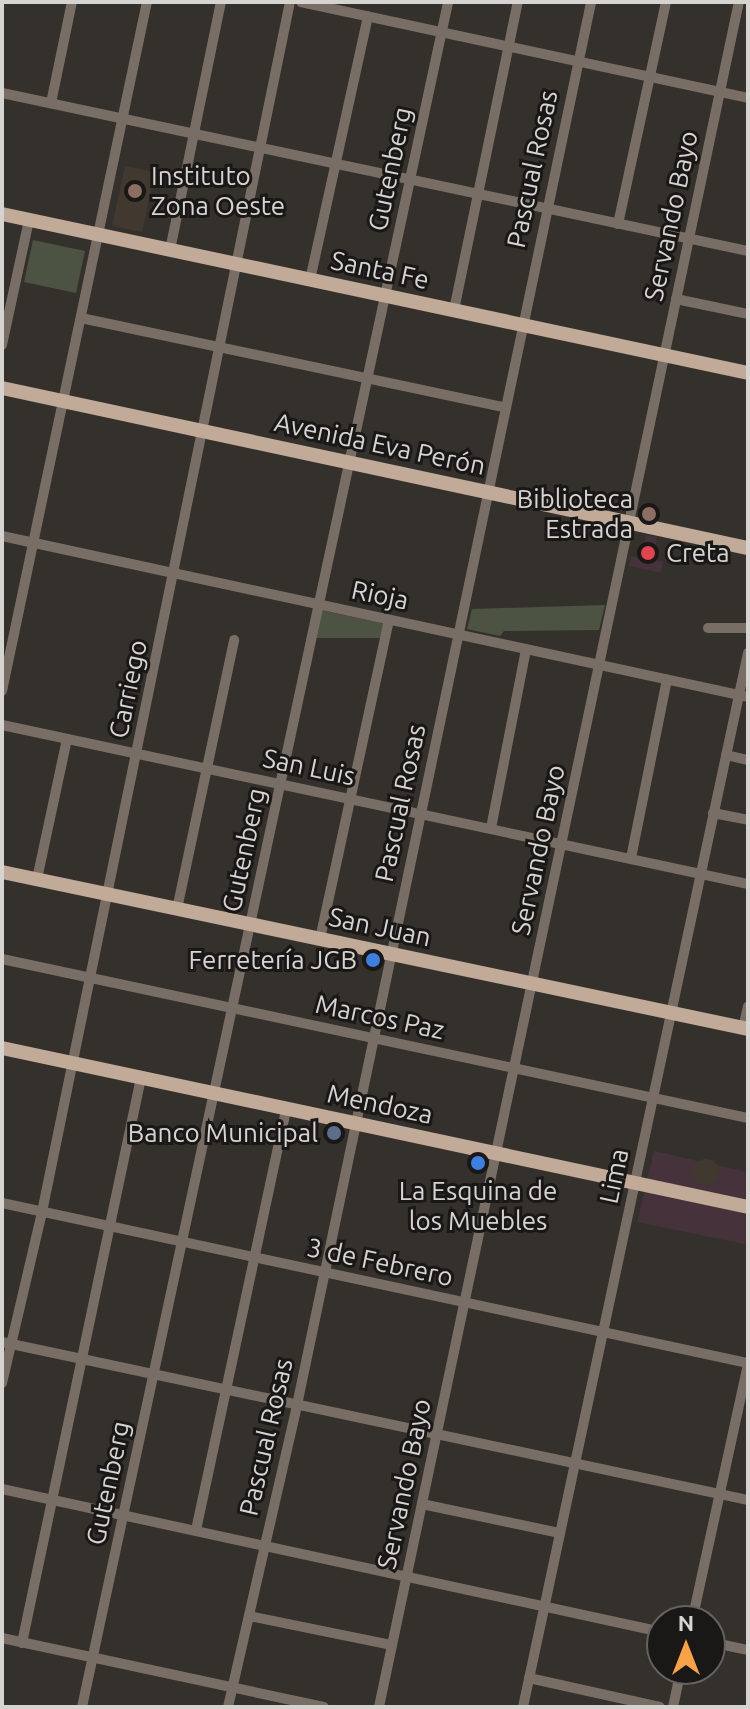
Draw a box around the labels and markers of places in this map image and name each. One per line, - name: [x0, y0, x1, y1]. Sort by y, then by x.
- place label: Instituto Zona Oeste: [151, 160, 285, 222]
- marker: Instituto Zona Oeste: [126, 182, 144, 200]
- place label: Biblioteca Estrada: [517, 483, 633, 544]
- marker: Biblioteca Estrada: [640, 505, 658, 523]
- place label: Creta: [666, 537, 730, 569]
- marker: Creta: [637, 542, 659, 564]
- place label: Ferretería JGB: [188, 944, 357, 976]
- marker: Ferretería JGB: [364, 951, 382, 969]
- place label: Banco Municipal: [128, 1117, 318, 1149]
- marker: Banco Municipal: [325, 1124, 343, 1142]
- marker: La Esquina de los Muebles: [469, 1154, 487, 1172]
- place label: La Esquina de los Muebles: [399, 1175, 557, 1236]

